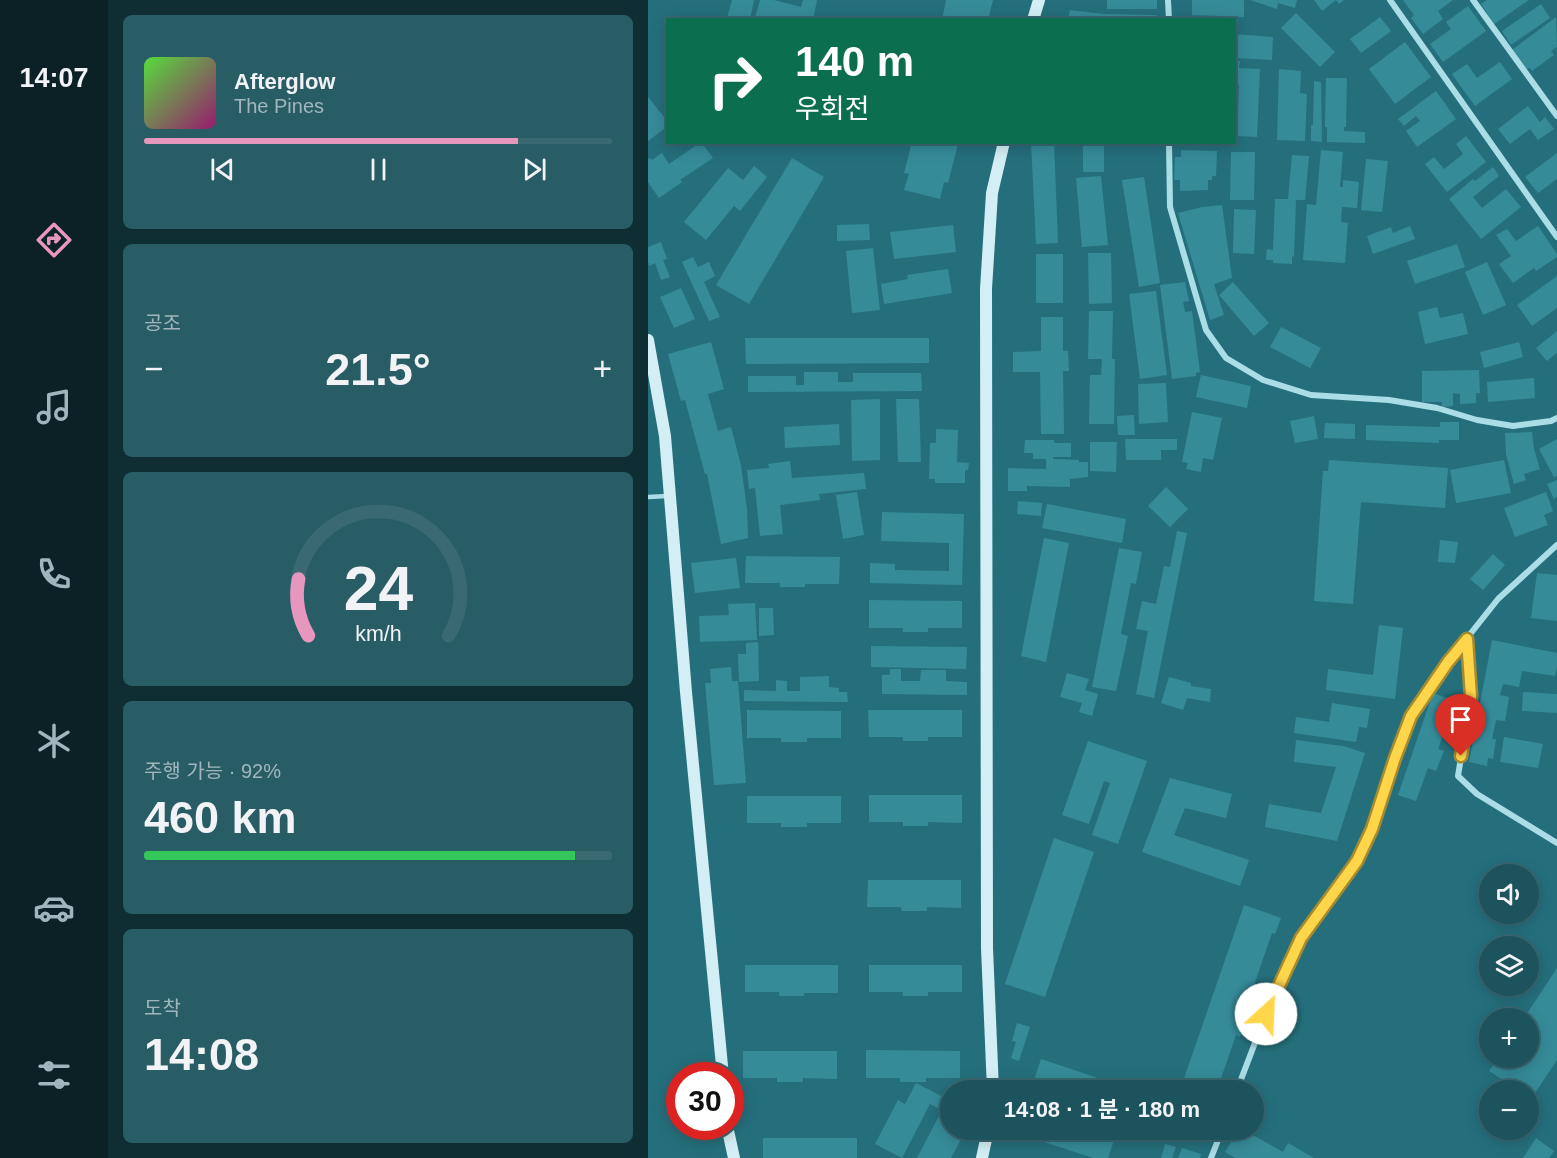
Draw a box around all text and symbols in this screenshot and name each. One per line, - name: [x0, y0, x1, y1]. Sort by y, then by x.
- text: 140 m: [795, 38, 914, 85]
- icon: right: [696, 42, 774, 120]
- text: 14:07: [19, 63, 89, 93]
- text: Afterglow: [234, 69, 335, 94]
- text: 우회전: [795, 94, 870, 124]
- text: The Pines: [234, 95, 324, 117]
- icon: previous: [206, 153, 239, 186]
- icon: pause: [362, 153, 395, 186]
- icon: next: [518, 153, 551, 186]
- icon: directions: [33, 219, 75, 261]
- text: 공조: [144, 312, 181, 334]
- text: 21.5°: [325, 344, 431, 395]
- text: −: [144, 350, 163, 387]
- text: +: [593, 350, 612, 387]
- icon: music: [33, 386, 75, 428]
- icon: phone: [33, 553, 75, 595]
- text: 24: [343, 554, 413, 623]
- text: km/h: [355, 622, 401, 646]
- pin: [1435, 694, 1486, 756]
- icon: arrive: [1444, 703, 1477, 736]
- icon: climate: [33, 720, 75, 762]
- text: 주행 가능 · 92%: [144, 760, 281, 782]
- text: 460 km: [144, 792, 297, 843]
- map controls: [1479, 864, 1539, 1140]
- button: sound: [1479, 864, 1539, 924]
- icon: car: [33, 887, 75, 929]
- button: layers: [1479, 936, 1539, 996]
- position arrow: [1234, 982, 1298, 1046]
- text: 도착: [144, 997, 181, 1019]
- button: +: [1479, 1008, 1539, 1068]
- text: 14:08: [144, 1029, 259, 1080]
- icon: filters: [33, 1054, 75, 1096]
- speed limit sign: 30: [666, 1062, 744, 1140]
- button: −: [1479, 1080, 1539, 1140]
- text: 14:08 · 1 분 · 180 m: [1004, 1097, 1200, 1122]

